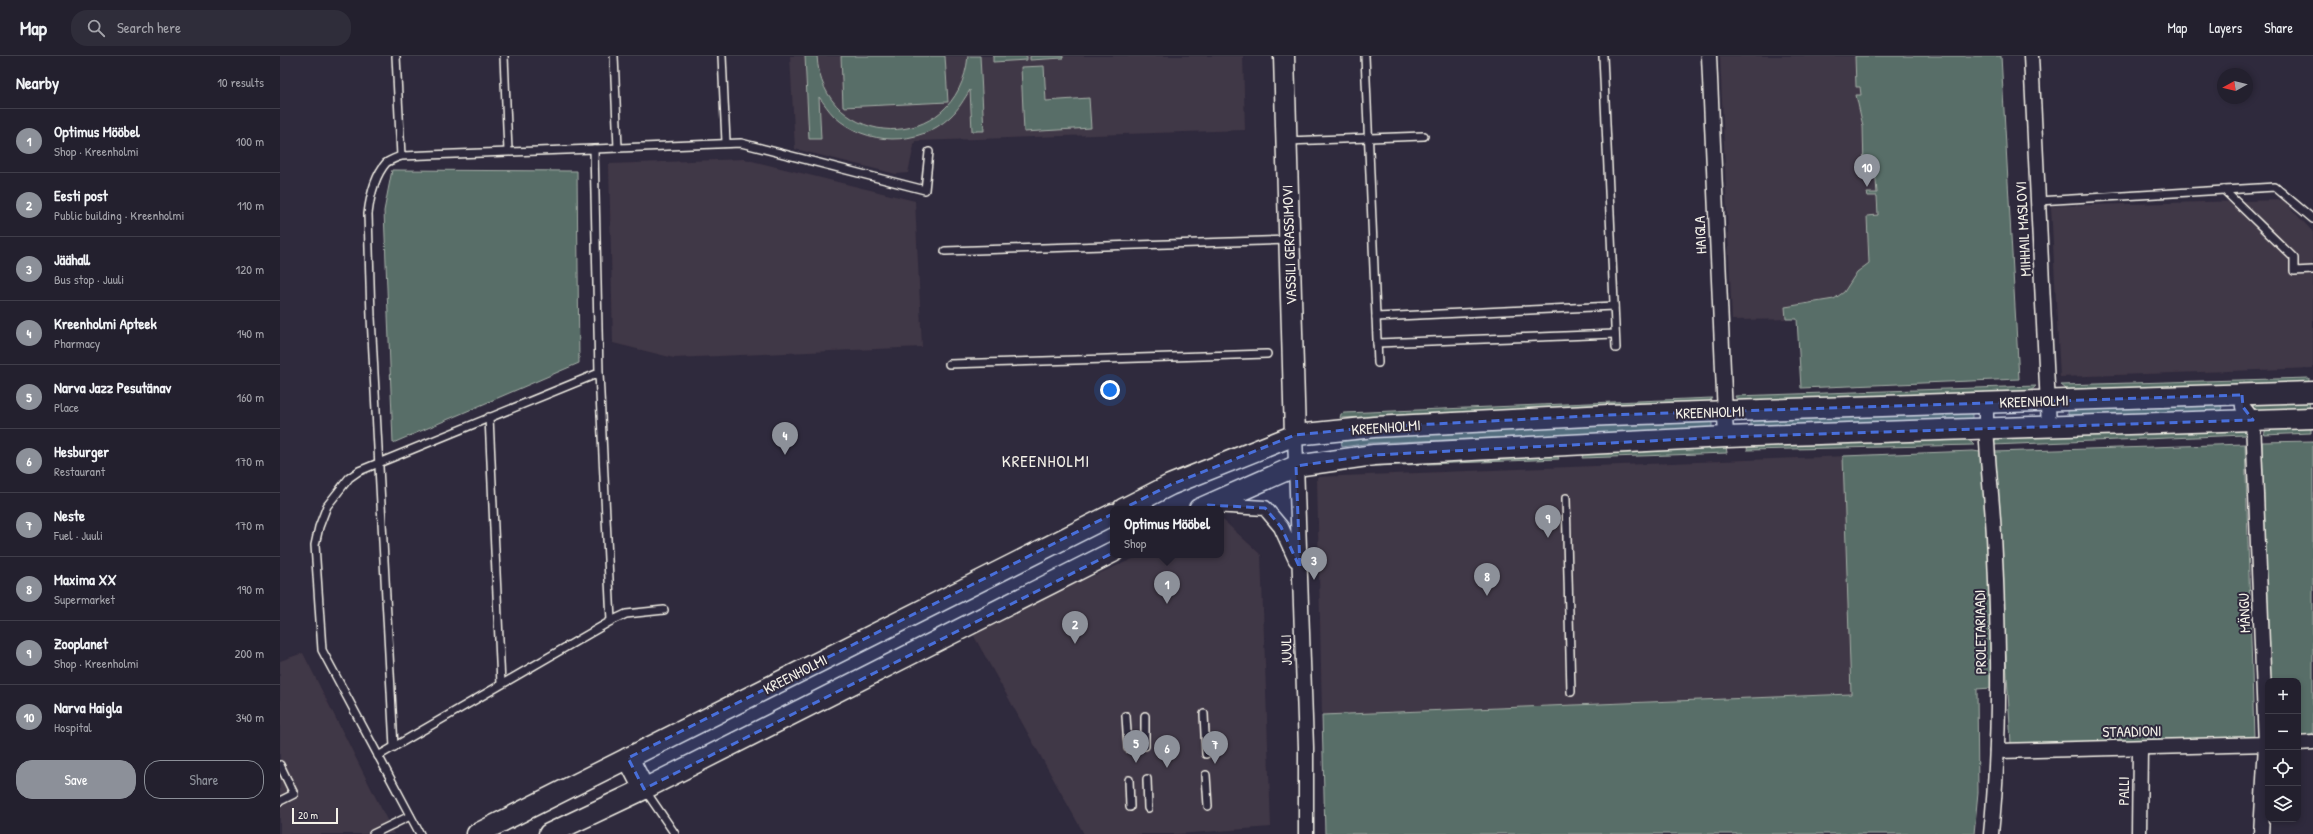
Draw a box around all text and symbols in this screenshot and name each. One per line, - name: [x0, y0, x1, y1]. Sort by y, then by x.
- search box: [71, 10, 351, 46]
- text: Map: [20, 15, 47, 41]
- icon: search: [85, 17, 107, 39]
- text: Search here: [117, 17, 181, 38]
- text: Map: [2167, 18, 2187, 37]
- text: Layers: [2209, 18, 2242, 37]
- text: Share: [2264, 18, 2293, 37]
- north arrow: [2217, 68, 2253, 104]
- text: Nearby: [16, 71, 59, 94]
- text: 10 results: [217, 73, 264, 91]
- text: Optimus Mööbel: [54, 121, 140, 142]
- text: 1: [27, 132, 31, 150]
- text: 100 m: [236, 132, 264, 150]
- text: Shop · Kreenholmi: [54, 142, 139, 160]
- pin: 10: [1854, 154, 1880, 187]
- street label: MIHHAIL MASLOVI: [2010, 181, 2036, 277]
- text: Eesti post: [54, 185, 108, 206]
- street label: VASSILI GERASSIMOVI: [1276, 185, 1302, 305]
- text: 2: [26, 196, 32, 214]
- text: 110 m: [237, 196, 264, 214]
- text: Public building · Kreenholmi: [54, 206, 184, 224]
- street label: HAIGLA: [1688, 215, 1711, 255]
- text: Jäähall: [54, 249, 90, 270]
- text: 3: [26, 260, 32, 278]
- text: 120 m: [236, 260, 264, 278]
- text: Bus stop · Juuli: [54, 270, 124, 288]
- text: Kreenholmi Apteek: [54, 313, 157, 334]
- text: 4: [27, 324, 31, 342]
- text: 140 m: [237, 324, 264, 342]
- text: Pharmacy: [54, 334, 100, 352]
- text: Narva Jazz Pesutänav: [54, 377, 171, 398]
- your location: [1100, 380, 1120, 400]
- text: 5: [26, 388, 32, 406]
- text: 160 m: [236, 388, 264, 406]
- street label: KREENHOLMI: [1999, 389, 2069, 413]
- text: Place: [54, 398, 79, 416]
- street label: KREENHOLMI: [1675, 400, 1745, 424]
- street label: KREENHOLMI: [1351, 414, 1421, 440]
- pin: 4: [772, 422, 798, 455]
- text: Hesburger: [54, 441, 109, 462]
- district label: KREENHOLMI: [1002, 449, 1090, 472]
- text: 6: [26, 452, 32, 470]
- text: 170 m: [235, 452, 264, 470]
- text: Restaurant: [54, 462, 105, 480]
- text: Neste: [54, 505, 85, 526]
- pin: 9: [1535, 505, 1561, 538]
- popup: [1110, 506, 1224, 558]
- text: Optimus Mööbel: [1124, 513, 1210, 534]
- text: 7: [26, 516, 32, 534]
- text: 170 m: [235, 516, 264, 534]
- text: Fuel · Juuli: [54, 526, 103, 544]
- text: Shop: [1124, 534, 1146, 552]
- pin: 3: [1301, 547, 1327, 580]
- pin: 8: [1474, 563, 1500, 596]
- text: Maxima XX: [54, 569, 116, 590]
- pin: 1: [1154, 571, 1180, 604]
- text: 8: [26, 580, 32, 598]
- text: 190 m: [237, 580, 264, 598]
- text: Supermarket: [54, 590, 115, 608]
- street label: PROLETARIAADI: [1969, 590, 1991, 674]
- street label: MÄNGU: [2233, 593, 2255, 633]
- pin: 2: [1062, 611, 1088, 644]
- text: Zooplanet: [54, 633, 108, 654]
- street label: JUULI: [1275, 634, 1297, 666]
- text: 9: [27, 644, 31, 662]
- text: 200 m: [234, 644, 264, 662]
- street label: KREENHOLMI: [759, 649, 831, 699]
- text: Shop · Kreenholmi: [54, 654, 139, 672]
- map controls: [2265, 678, 2301, 822]
- button: +: [2265, 678, 2301, 714]
- text: Narva Haigla: [54, 697, 122, 718]
- text: 10: [24, 708, 34, 726]
- text: 340 m: [236, 708, 264, 726]
- button: −: [2265, 714, 2301, 750]
- text: Hospital: [54, 718, 92, 736]
- street label: STAADIONI: [2102, 720, 2162, 742]
- pin: 5: [1123, 730, 1149, 763]
- pin: 7: [1202, 731, 1228, 764]
- pin: 6: [1154, 735, 1180, 768]
- button: locate: [2265, 750, 2301, 786]
- button: Save: [16, 760, 136, 799]
- button: Share: [144, 760, 264, 799]
- street label: PALLI: [2113, 776, 2134, 806]
- button: layers: [2265, 786, 2301, 822]
- scale bar: [292, 806, 338, 825]
- text: 20 m: [298, 808, 318, 822]

